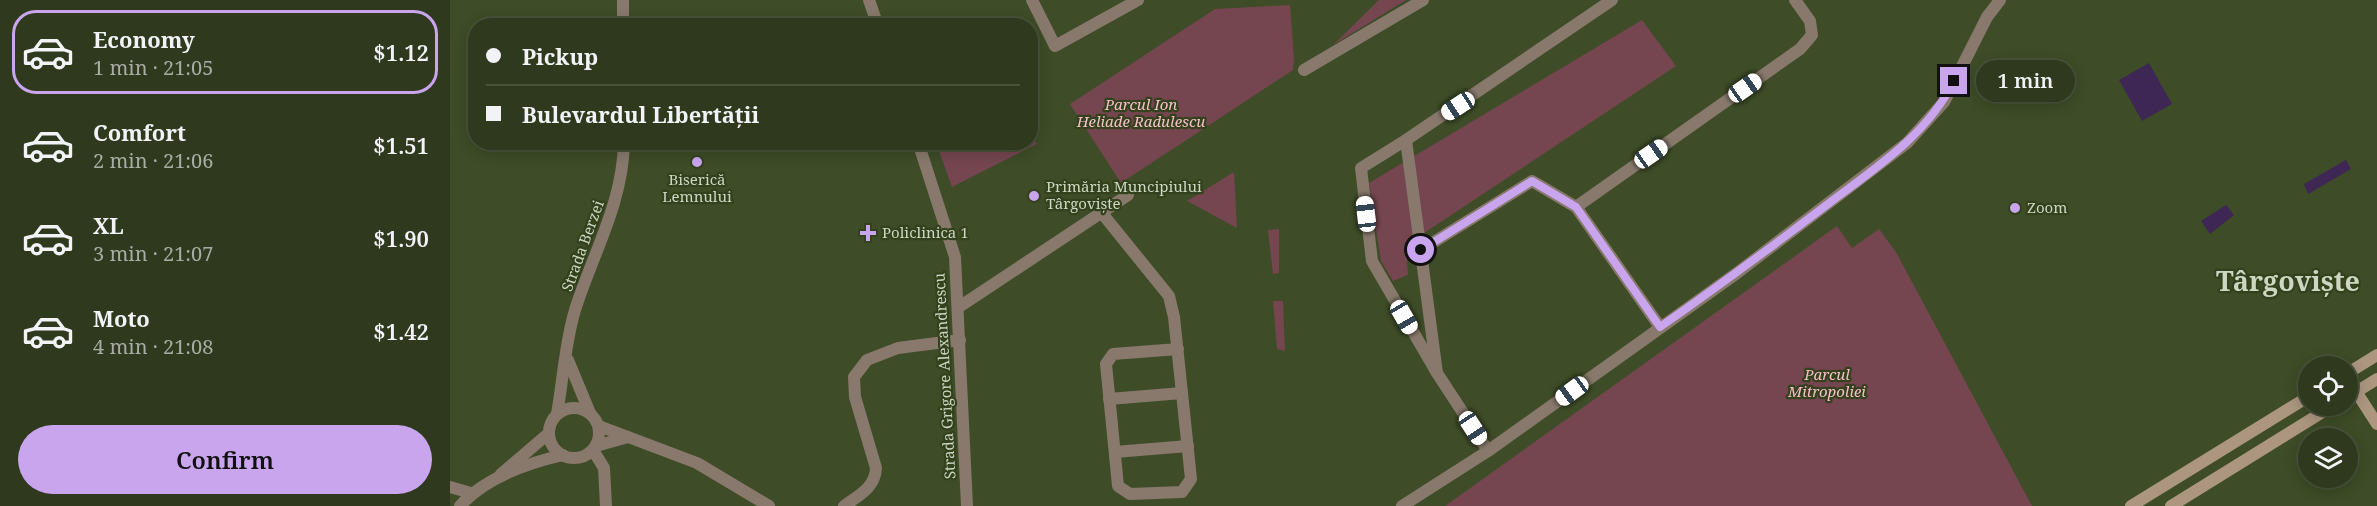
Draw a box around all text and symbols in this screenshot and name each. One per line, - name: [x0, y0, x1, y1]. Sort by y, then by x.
- text: Economy: [93, 24, 195, 54]
- icon: car: [21, 25, 75, 79]
- text: $1.12: [373, 37, 429, 67]
- text: Pickup: [522, 41, 598, 71]
- text: 1 min · 21:05: [93, 54, 213, 81]
- callout: 1 min: [1975, 60, 2074, 102]
- route end: [1940, 67, 1967, 94]
- text: 1 min: [1998, 67, 2053, 94]
- car: [1725, 70, 1765, 106]
- car: [1438, 89, 1478, 123]
- park label: Parcul Ion Heliade Radulescu: [1076, 94, 1205, 131]
- text: Bulevardul Libertății: [522, 99, 759, 129]
- text: Comfort: [93, 117, 186, 147]
- icon: car: [21, 118, 75, 172]
- text: $1.51: [373, 130, 429, 160]
- car: [1631, 136, 1671, 172]
- text: 2 min · 21:06: [93, 147, 213, 174]
- marker: Biserică Lemnului: [690, 155, 704, 169]
- place label: Biserică Lemnului: [662, 169, 732, 206]
- place label: Primăria Muncipiului Târgoviște: [1046, 176, 1202, 213]
- marker: Primăria Muncipiului Târgoviște: [1027, 189, 1041, 203]
- car: [1355, 195, 1377, 233]
- street label: Strada Berzei: [556, 197, 608, 294]
- place label: Zoom: [2027, 197, 2067, 217]
- marker: Zoom: [2008, 201, 2022, 215]
- text: XL: [93, 210, 124, 240]
- icon: car: [21, 211, 75, 265]
- place label: Policlinica 1: [882, 222, 969, 242]
- text: $1.90: [373, 223, 429, 253]
- marker: Policlinica 1: [859, 224, 877, 242]
- route start: [1407, 236, 1434, 263]
- text: 3 min · 21:07: [93, 240, 213, 267]
- district label: Târgoviște: [2216, 262, 2360, 299]
- street label: Strada Grigore Alexandrescu: [929, 272, 959, 480]
- car: [1387, 297, 1421, 337]
- text: Moto: [93, 303, 150, 333]
- icon: car: [21, 304, 75, 358]
- text: $1.42: [373, 316, 429, 346]
- text: 4 min · 21:08: [93, 333, 213, 360]
- map controls: [2298, 356, 2358, 488]
- button: locate: [2298, 356, 2358, 416]
- park label: Parcul Mitropoliei: [1787, 364, 1866, 401]
- car: [1552, 373, 1592, 409]
- car: [1456, 408, 1490, 448]
- button: Confirm: [18, 425, 432, 494]
- button: layers: [2298, 428, 2358, 488]

